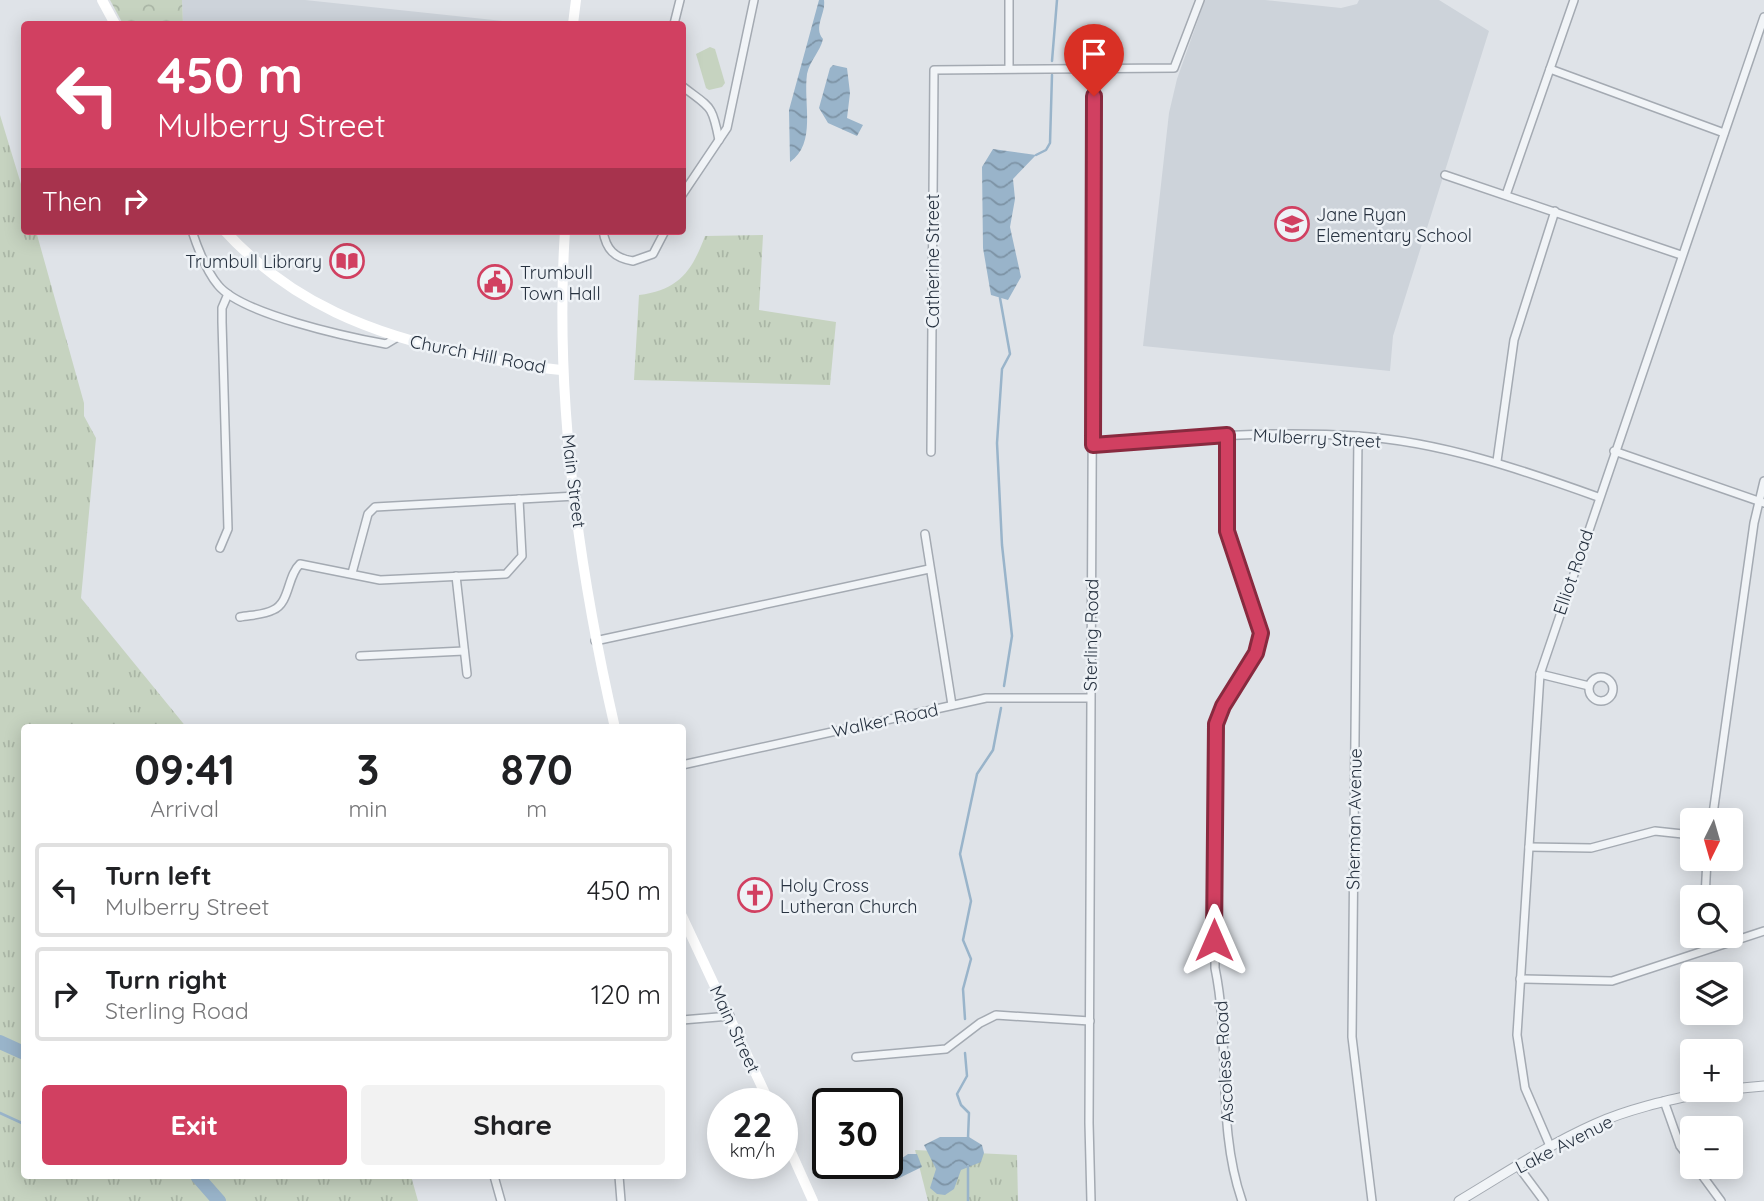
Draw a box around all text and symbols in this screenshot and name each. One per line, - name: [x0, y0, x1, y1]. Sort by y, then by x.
- pin: [1064, 24, 1124, 96]
- icon: arrive: [1075, 35, 1113, 73]
- text: 450 m: [157, 44, 303, 105]
- icon: left: [42, 49, 133, 140]
- text: Mulberry Street: [157, 105, 386, 145]
- icon: right: [116, 182, 154, 220]
- text: Then: [42, 185, 102, 218]
- street label: Catherine Street: [921, 194, 944, 328]
- place label: Jane Ryan Elementary School: [1316, 203, 1472, 247]
- school or university icon: Jane Ryan Elementary School: [1273, 205, 1311, 243]
- library icon: Trumbull Library: [328, 242, 366, 280]
- place label: Trumbull Library: [185, 250, 322, 273]
- place label: Trumbull Town Hall: [520, 261, 601, 305]
- public building icon: Trumbull Town Hall: [476, 263, 514, 301]
- street label: Church Hill Road: [408, 330, 548, 378]
- street label: Mulberry Street: [1252, 423, 1382, 453]
- street label: Main Street: [557, 433, 591, 529]
- street label: Elliot Road: [1548, 526, 1598, 618]
- street label: Sterling Road: [1079, 579, 1103, 691]
- street label: Walker Road: [830, 698, 940, 742]
- text: 09:41: [134, 743, 235, 796]
- text: 3: [357, 743, 379, 796]
- text: 870: [501, 743, 573, 796]
- street label: Sherman Avenue: [1341, 748, 1367, 890]
- text: Arrival: [150, 794, 219, 823]
- text: min: [348, 794, 388, 823]
- text: m: [526, 794, 547, 823]
- north arrow: [1680, 808, 1743, 872]
- map controls: [1680, 808, 1743, 1179]
- text: Turn left: [105, 859, 212, 892]
- icon: left: [46, 871, 84, 909]
- text: 450 m: [587, 874, 661, 907]
- place label: Holy Cross Lutheran Church: [780, 874, 918, 918]
- church icon: Holy Cross Lutheran Church: [736, 876, 774, 914]
- button: search: [1680, 885, 1743, 948]
- text: Mulberry Street: [105, 892, 269, 921]
- position arrow: [1177, 903, 1251, 977]
- button: layers: [1680, 962, 1743, 1025]
- text: Turn right: [105, 963, 227, 996]
- icon: right: [46, 975, 84, 1013]
- text: 120 m: [591, 978, 661, 1011]
- street label: Main Street: [705, 981, 765, 1077]
- text: Sterling Road: [105, 996, 249, 1025]
- street label: Ascolese Road: [1209, 1000, 1239, 1124]
- button: +: [1680, 1039, 1743, 1102]
- button: Exit: [42, 1085, 347, 1165]
- button: Share: [361, 1085, 665, 1165]
- speed limit sign: 30: [812, 1088, 903, 1179]
- text: 22: [733, 1102, 772, 1146]
- street label: Lake Avenue: [1511, 1110, 1617, 1178]
- button: −: [1680, 1116, 1743, 1179]
- text: km/h: [730, 1139, 775, 1162]

